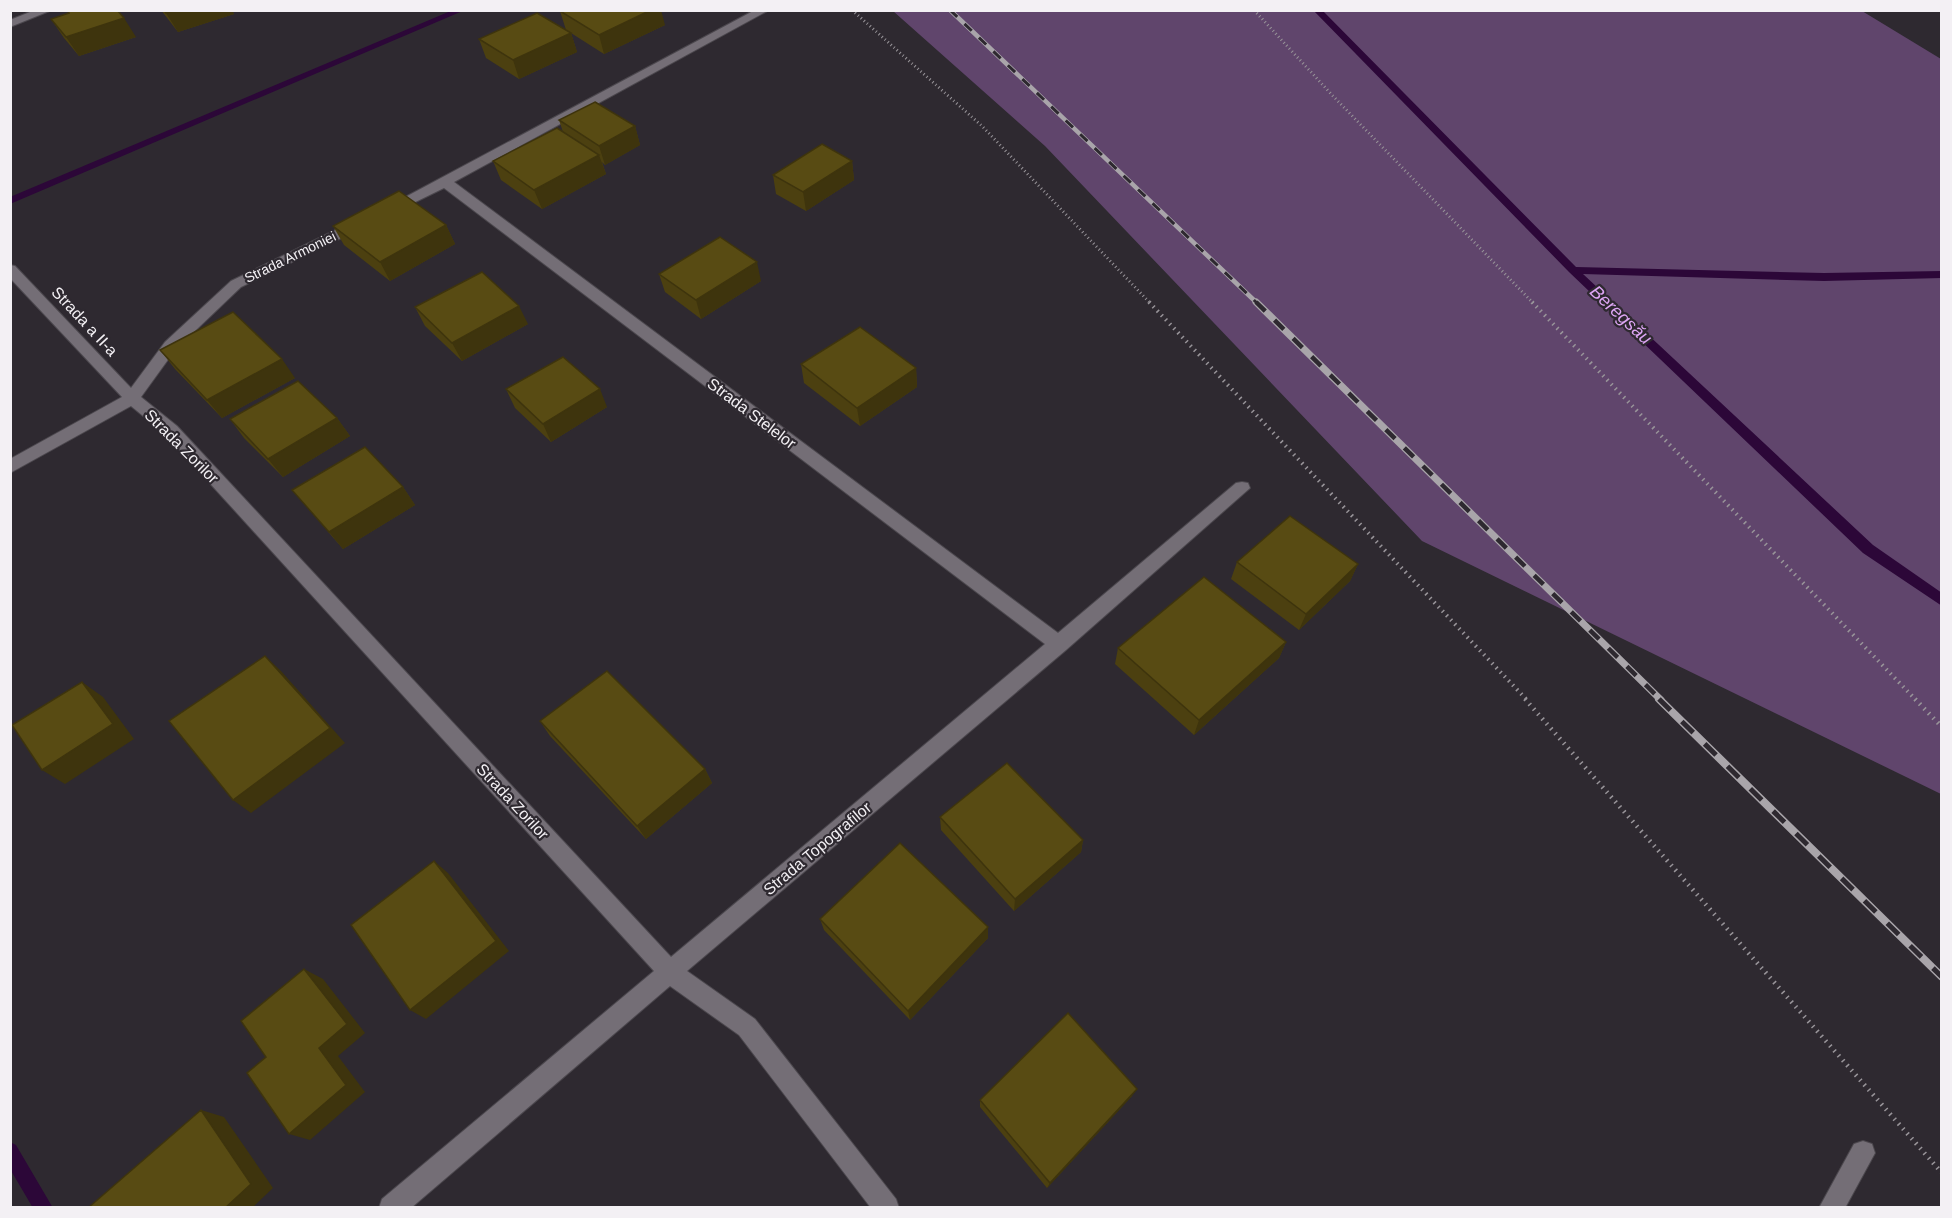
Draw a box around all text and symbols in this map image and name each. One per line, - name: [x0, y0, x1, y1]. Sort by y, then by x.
- street label: Strada Armoniei: [242, 228, 338, 286]
- water label: Beregsău: [1586, 281, 1656, 349]
- street label: Strada a II-a: [48, 283, 121, 359]
- street label: Strada Stelelor: [704, 375, 800, 452]
- street label: Strada Zorilor: [141, 406, 222, 487]
- street label: Strada Zorilor: [473, 760, 552, 843]
- street label: Strada Topografilor: [760, 798, 875, 898]

